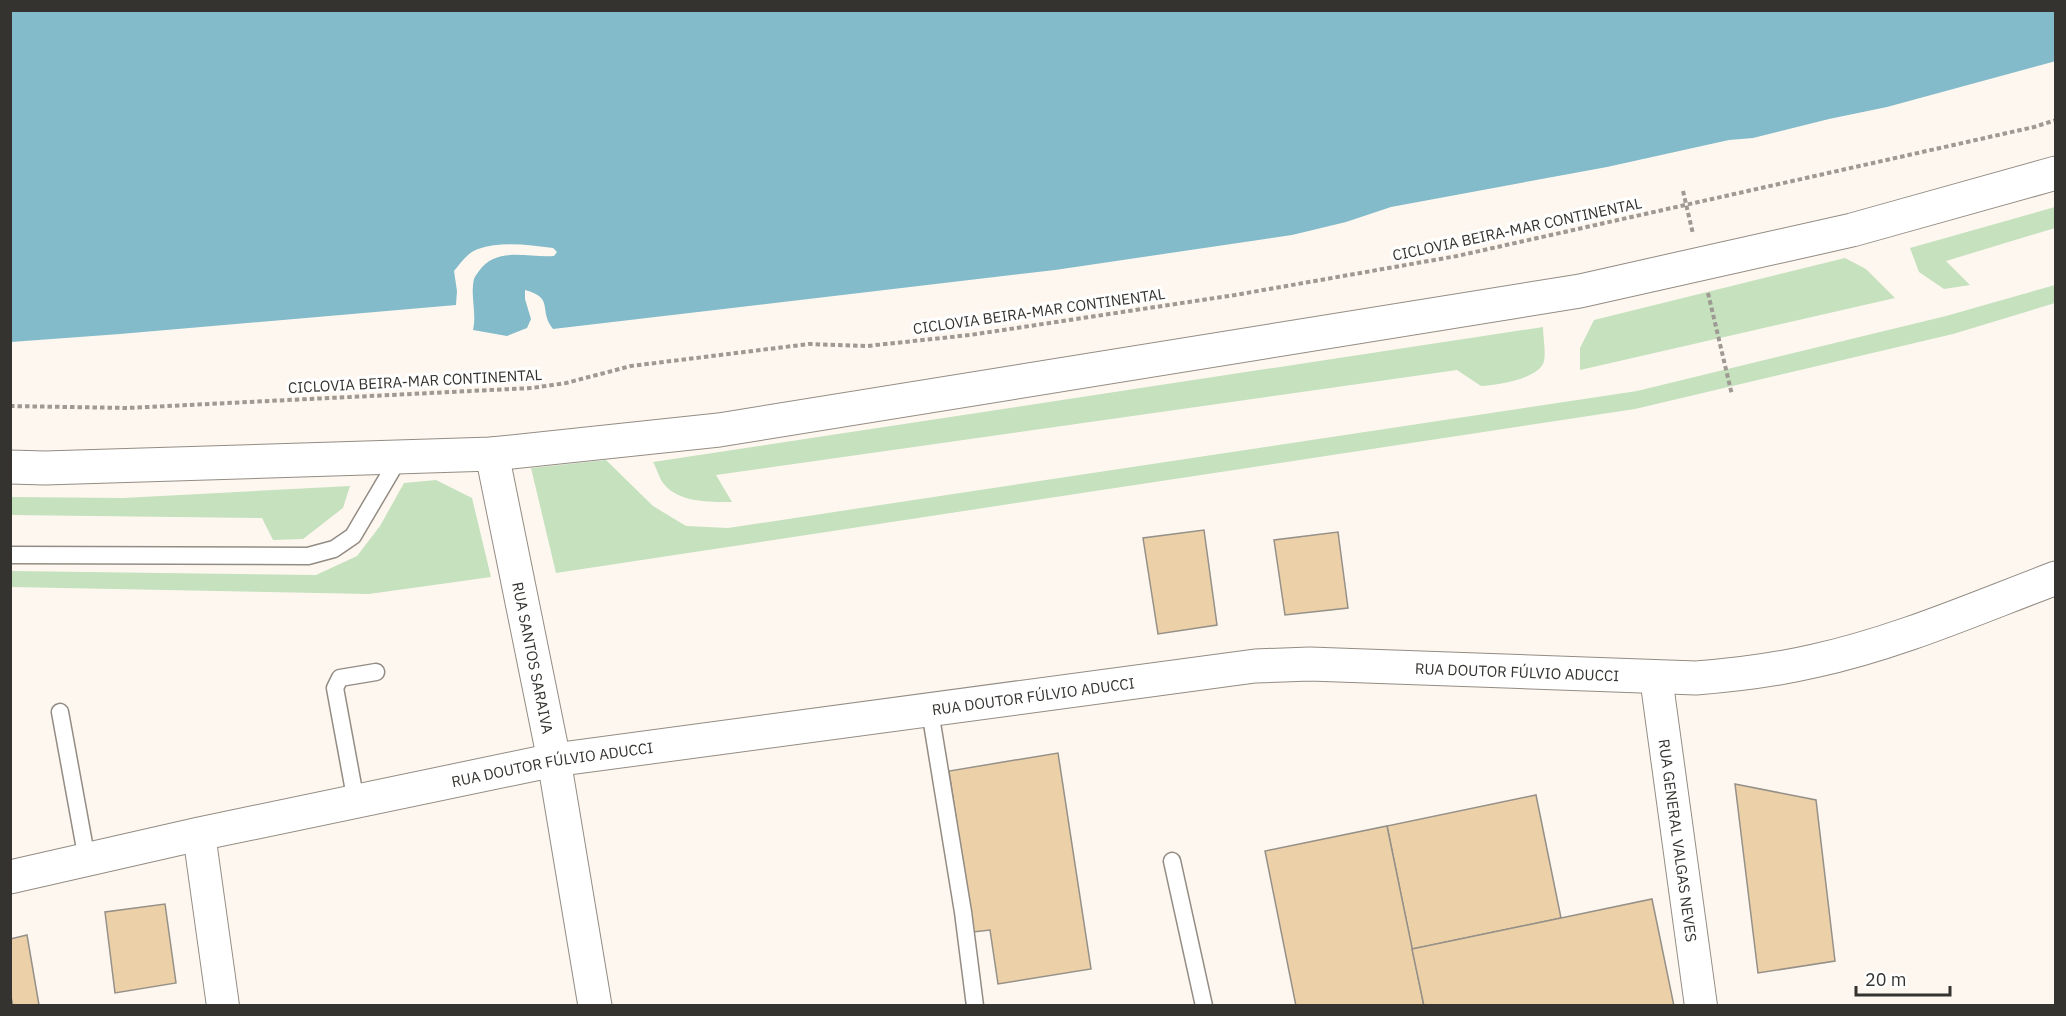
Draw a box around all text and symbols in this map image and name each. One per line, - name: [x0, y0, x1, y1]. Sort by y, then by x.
- street label: CICLOVIA BEIRA-MAR CONTINENTAL: [1391, 193, 1644, 265]
- street label: CICLOVIA BEIRA-MAR CONTINENTAL: [912, 284, 1167, 338]
- street label: CICLOVIA BEIRA-MAR CONTINENTAL: [288, 365, 543, 397]
- street label: RUA SANTOS SARAIVA: [509, 580, 558, 736]
- street label: RUA DOUTOR FÚLVIO ADUCCI: [1415, 658, 1620, 685]
- street label: RUA DOUTOR FÚLVIO ADUCCI: [931, 673, 1136, 719]
- street label: RUA DOUTOR FÚLVIO ADUCCI: [450, 737, 654, 791]
- street label: RUA GENERAL VALGAS NEVES: [1655, 738, 1702, 943]
- scale bar: [1856, 959, 1950, 997]
- text: 20 m: [1865, 968, 1907, 991]

